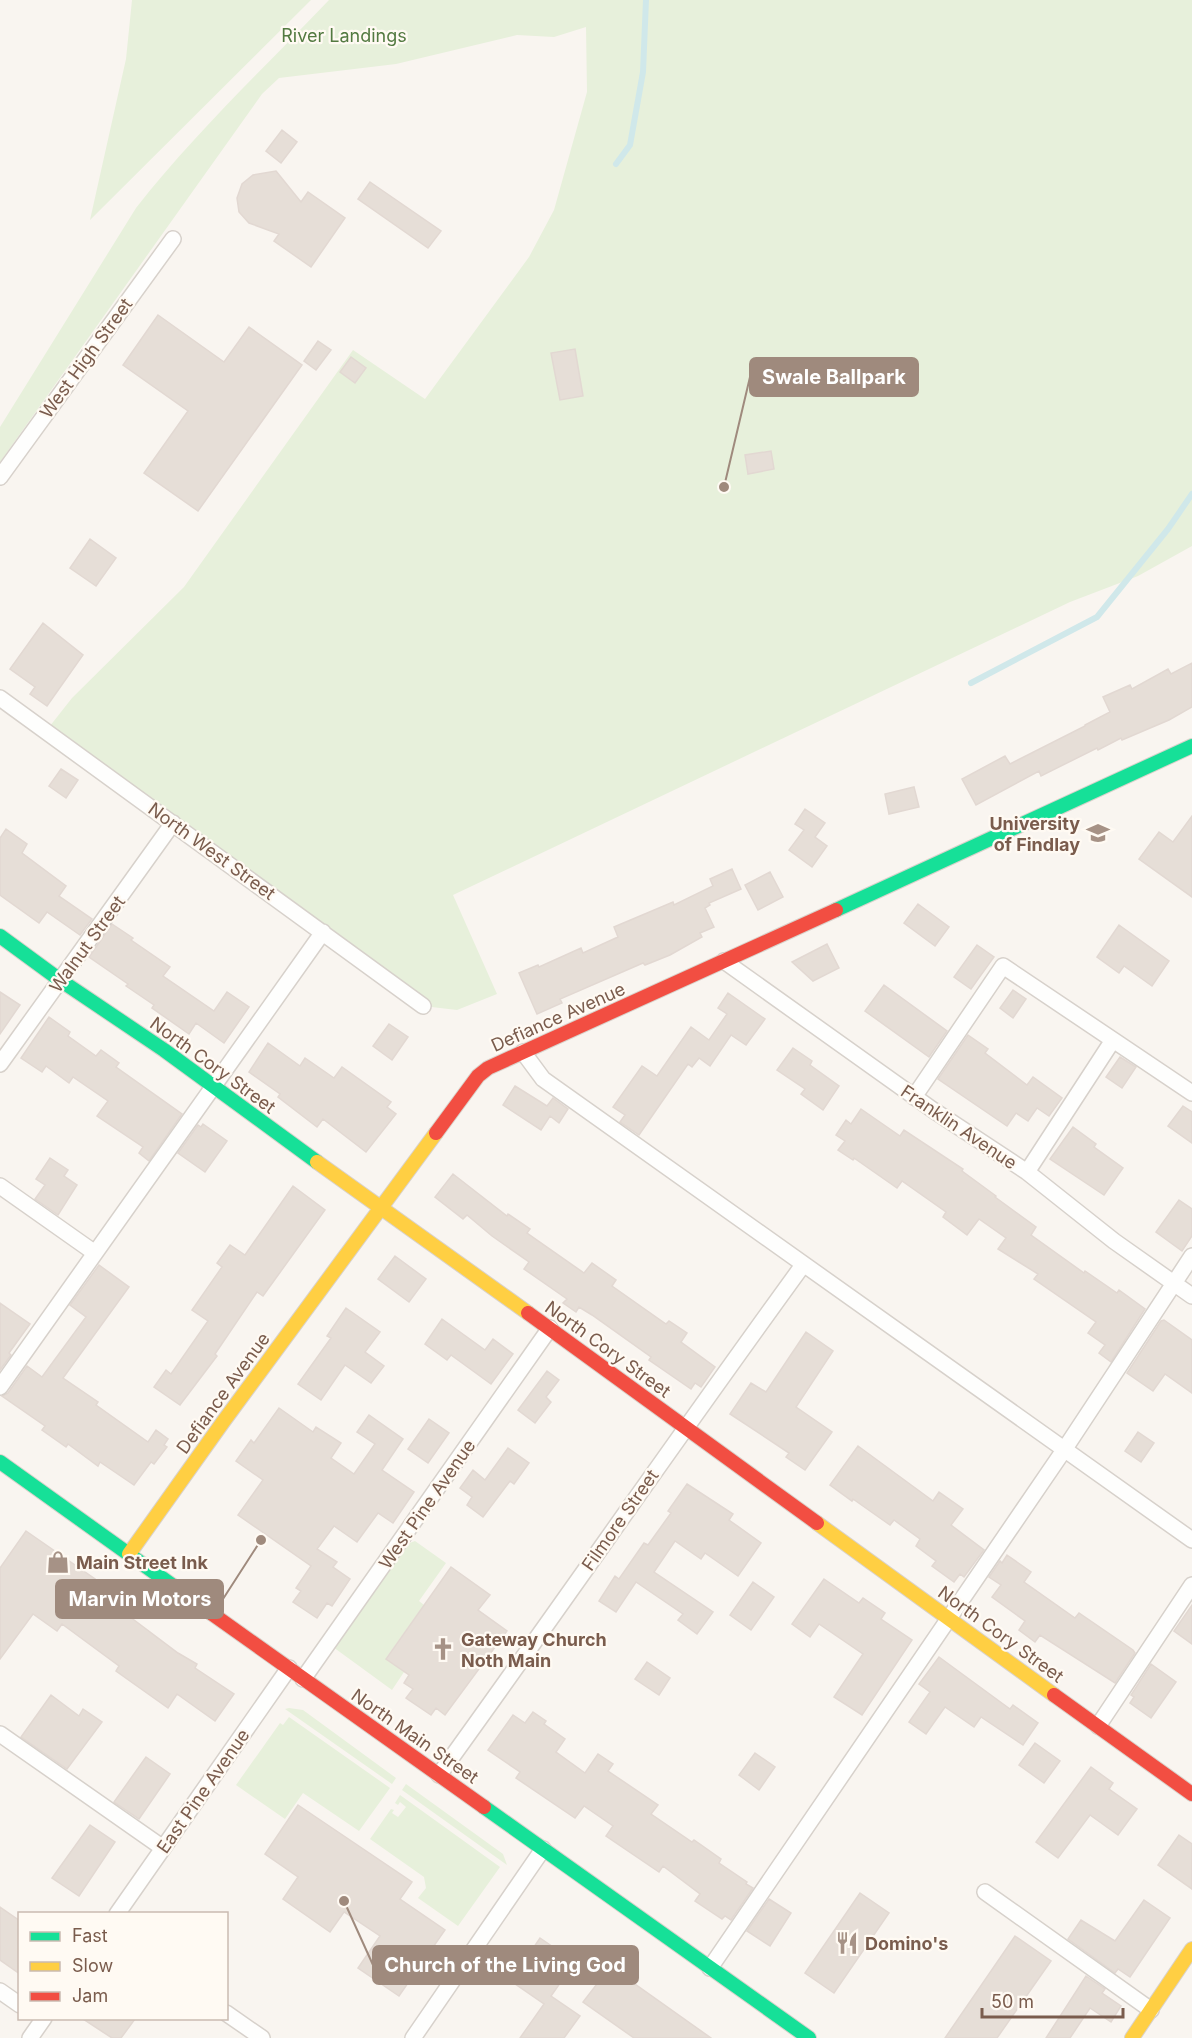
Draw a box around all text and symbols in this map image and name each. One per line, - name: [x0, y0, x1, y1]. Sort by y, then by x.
- park label: River Landings: [281, 25, 407, 46]
- street label: West High Street: [35, 294, 137, 422]
- callout: Swale Ballpark: [750, 358, 918, 396]
- text: Swale Ballpark: [762, 365, 906, 389]
- street label: North West Street: [145, 798, 280, 904]
- place label: University of Findlay: [989, 813, 1080, 855]
- school or university icon: University of Findlay: [1085, 820, 1111, 846]
- street label: Walnut Street: [45, 891, 129, 996]
- street label: Defiance Avenue: [488, 978, 628, 1056]
- street label: North Cory Street: [146, 1012, 280, 1118]
- street label: Franklin Avenue: [897, 1081, 1021, 1173]
- street label: North Cory Street: [541, 1296, 675, 1402]
- street label: Defiance Avenue: [172, 1328, 274, 1458]
- street label: West Pine Avenue: [375, 1435, 479, 1573]
- street label: Filmore Street: [577, 1465, 663, 1575]
- shop icon: Main Street Ink: [45, 1549, 71, 1575]
- place label: Main Street Ink: [76, 1552, 208, 1573]
- callout: Marvin Motors: [56, 1580, 223, 1618]
- street label: North Cory Street: [934, 1581, 1068, 1687]
- text: Marvin Motors: [69, 1587, 211, 1611]
- place label: Gateway Church Noth Main: [461, 1629, 607, 1671]
- church icon: Gateway Church Noth Main: [430, 1636, 456, 1662]
- street label: North Main Street: [347, 1684, 483, 1788]
- street label: East Pine Avenue: [152, 1725, 254, 1857]
- legend: [18, 1912, 228, 2020]
- text: Fast: [72, 1925, 108, 1946]
- restaurant icon: Domino's: [834, 1930, 860, 1956]
- place label: Domino's: [865, 1933, 948, 1954]
- callout: Church of the Living God: [373, 1946, 638, 1984]
- text: Church of the Living God: [384, 1953, 626, 1977]
- text: Slow: [72, 1955, 113, 1976]
- scale bar: [982, 1981, 1123, 2019]
- text: Jam: [72, 1985, 108, 2006]
- text: 50 m: [991, 1991, 1034, 2012]

